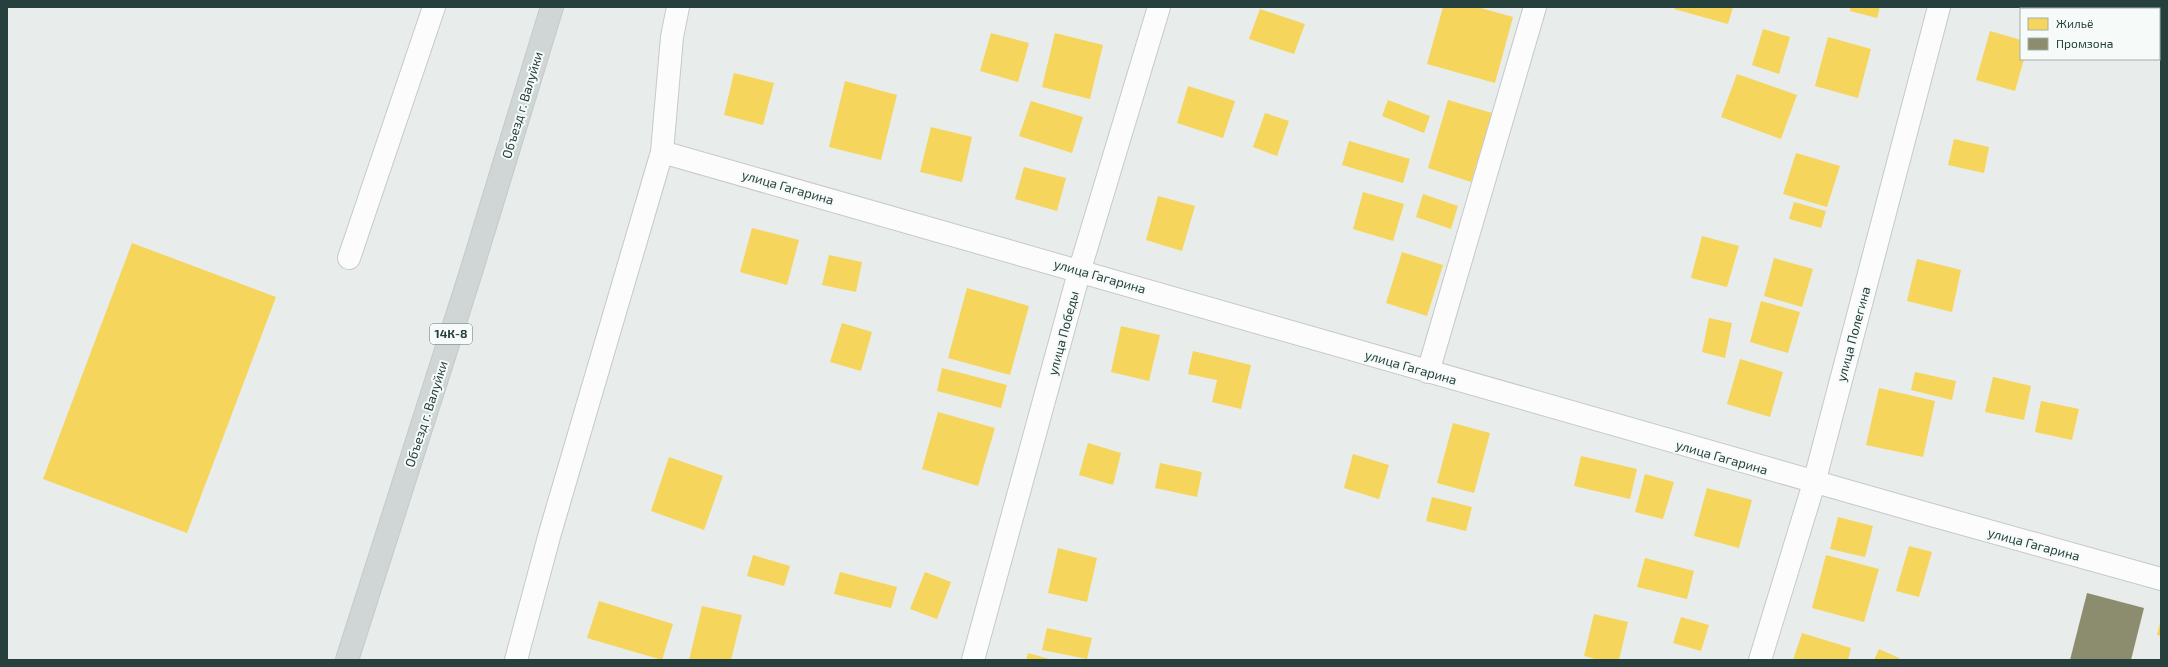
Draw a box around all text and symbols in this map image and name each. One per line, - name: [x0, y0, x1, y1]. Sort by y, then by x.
- legend: [2020, 8, 2160, 60]
- text: Жильё: [2056, 16, 2093, 30]
- text: Промзона: [2056, 36, 2113, 50]
- street label: Объезд г. Валуйки: [498, 50, 546, 160]
- street label: улица Гагарина: [740, 166, 836, 208]
- street label: улица Гагарина: [1052, 255, 1148, 297]
- street label: улица Полегина: [1833, 285, 1873, 383]
- street label: улица Победы: [1044, 289, 1082, 377]
- road number: 14К-8: [430, 324, 472, 344]
- street label: улица Гагарина: [1363, 346, 1459, 388]
- street label: Объезд г. Валуйки: [401, 359, 451, 469]
- street label: улица Гагарина: [1674, 436, 1770, 478]
- street label: улица Гагарина: [1986, 524, 2082, 564]

